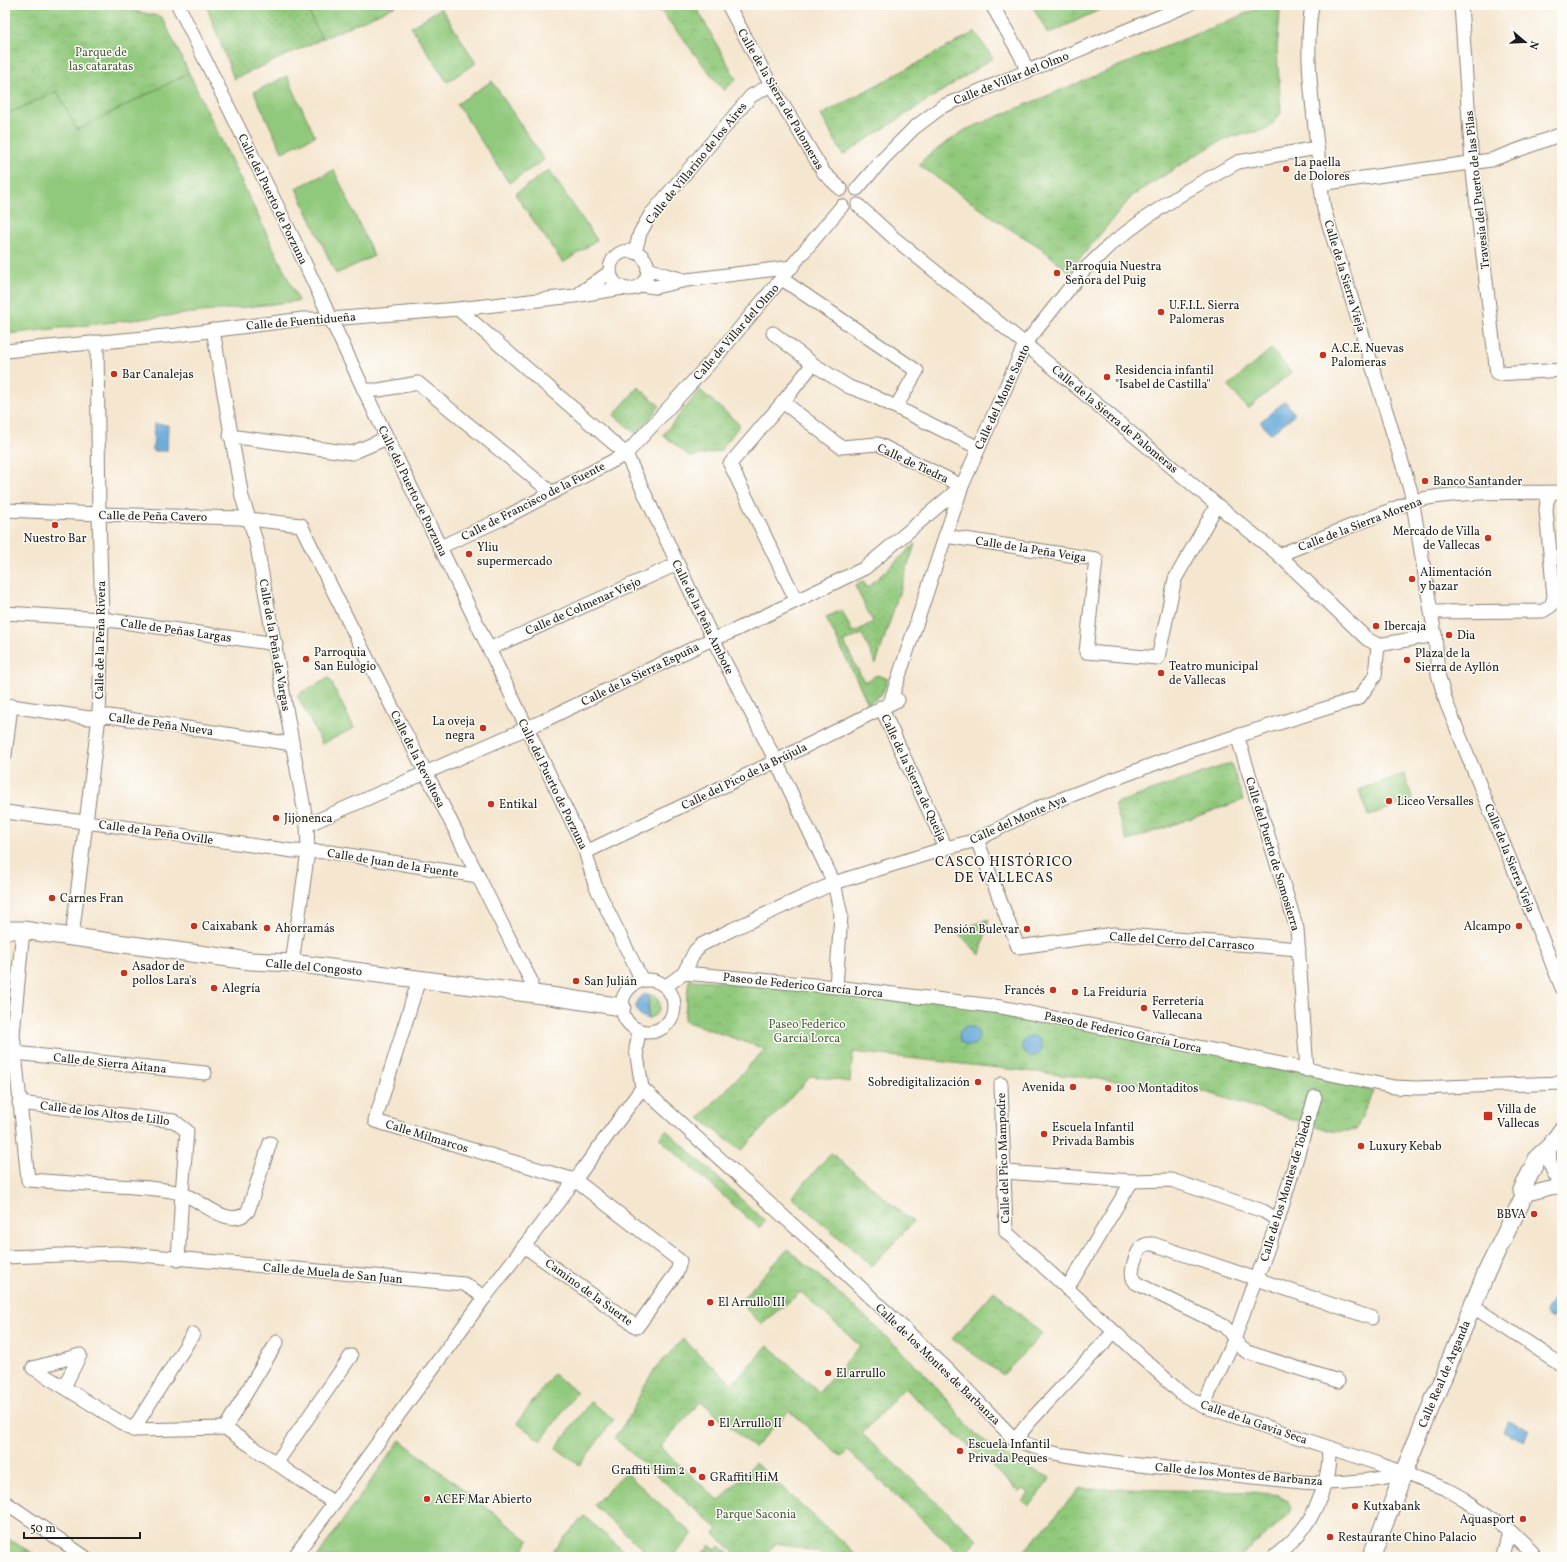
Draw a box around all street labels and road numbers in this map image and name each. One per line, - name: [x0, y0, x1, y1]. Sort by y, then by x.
- street label: Calle de la Sierra de Palomeras: [733, 26, 827, 173]
- street label: Calle de Villar del Olmo: [951, 48, 1071, 109]
- street label: Calle de Villarino de los Aires: [642, 99, 751, 228]
- street label: Travesía del Puerto de las Pilas: [1462, 110, 1494, 270]
- street label: Calle del Puerto de Porzuna: [233, 131, 311, 268]
- street label: Calle de la Sierra Vieja: [1319, 218, 1369, 334]
- street label: Calle de Villar del Olmo: [690, 281, 783, 384]
- street label: Calle de Fuentidueña: [246, 309, 357, 335]
- street label: Calle del Monte Santo: [971, 342, 1034, 453]
- street label: Calle de la Sierra de Palomeras: [1048, 362, 1181, 477]
- street label: Calle del Puerto de Porzuna: [373, 423, 451, 560]
- street label: Calle de Tiedra: [874, 440, 951, 487]
- street label: Calle de Francisco de la Fuente: [459, 458, 608, 545]
- street label: Calle de la Sierra Morena: [1296, 494, 1425, 556]
- street label: Calle de Peña Cavero: [99, 508, 207, 526]
- street label: Calle de la Peña Veiga: [974, 533, 1087, 567]
- street label: Calle de la Peña Ambote: [667, 557, 737, 678]
- street label: Calle de Colmenar Viejo: [523, 574, 644, 640]
- street label: Calle de la Peña de Vargas: [255, 578, 294, 712]
- street label: Calle de la Peña Rivera: [92, 581, 110, 699]
- street label: Calle de Peñas Largas: [119, 615, 232, 647]
- street label: Calle de la Sierra Espuña: [579, 639, 702, 710]
- street label: Calle de la Revoltosa: [386, 708, 449, 811]
- street label: Calle de Peña Nueva: [108, 710, 214, 740]
- street label: Calle de la Sierra de Queija: [876, 712, 950, 845]
- street label: Calle del Puerto de Porzuna: [513, 716, 591, 853]
- street label: Calle del Pico de la Brújula: [679, 739, 810, 814]
- street label: Calle del Puerto de Somosierra: [1241, 775, 1303, 933]
- street label: Calle del Monte Aya: [967, 791, 1069, 848]
- street label: Calle de la Sierra Vieja: [1480, 802, 1538, 915]
- street label: Calle de la Peña Oville: [98, 817, 214, 849]
- street label: Calle de Juan de la Fuente: [326, 846, 460, 882]
- street label: Calle del Cerro del Carrasco: [1109, 929, 1255, 955]
- street label: Calle del Congosto: [265, 956, 363, 980]
- street label: Paseo de Federico García Lorca: [722, 970, 884, 1002]
- street label: Paseo de Federico García Lorca: [1042, 1008, 1203, 1058]
- street label: Calle de Sierra Aitana: [53, 1050, 167, 1078]
- street label: Calle del Pico Mampodre: [994, 1092, 1014, 1224]
- street label: Calle de los Altos de Lillo: [39, 1098, 170, 1130]
- street label: Calle de los Montes de Toledo: [1257, 1113, 1317, 1264]
- street label: Calle Milmarcos: [383, 1117, 470, 1157]
- street label: Camino de la Suerte: [541, 1256, 636, 1330]
- street label: Calle de Muela de San Juan: [262, 1260, 403, 1288]
- street label: Calle de los Montes de Barbanza: [871, 1301, 1003, 1429]
- street label: Calle Real de Arganda: [1415, 1318, 1475, 1430]
- street label: Calle de la Gavia Seca: [1198, 1397, 1309, 1449]
- street label: Calle de los Montes de Barbanza: [1154, 1460, 1323, 1490]

